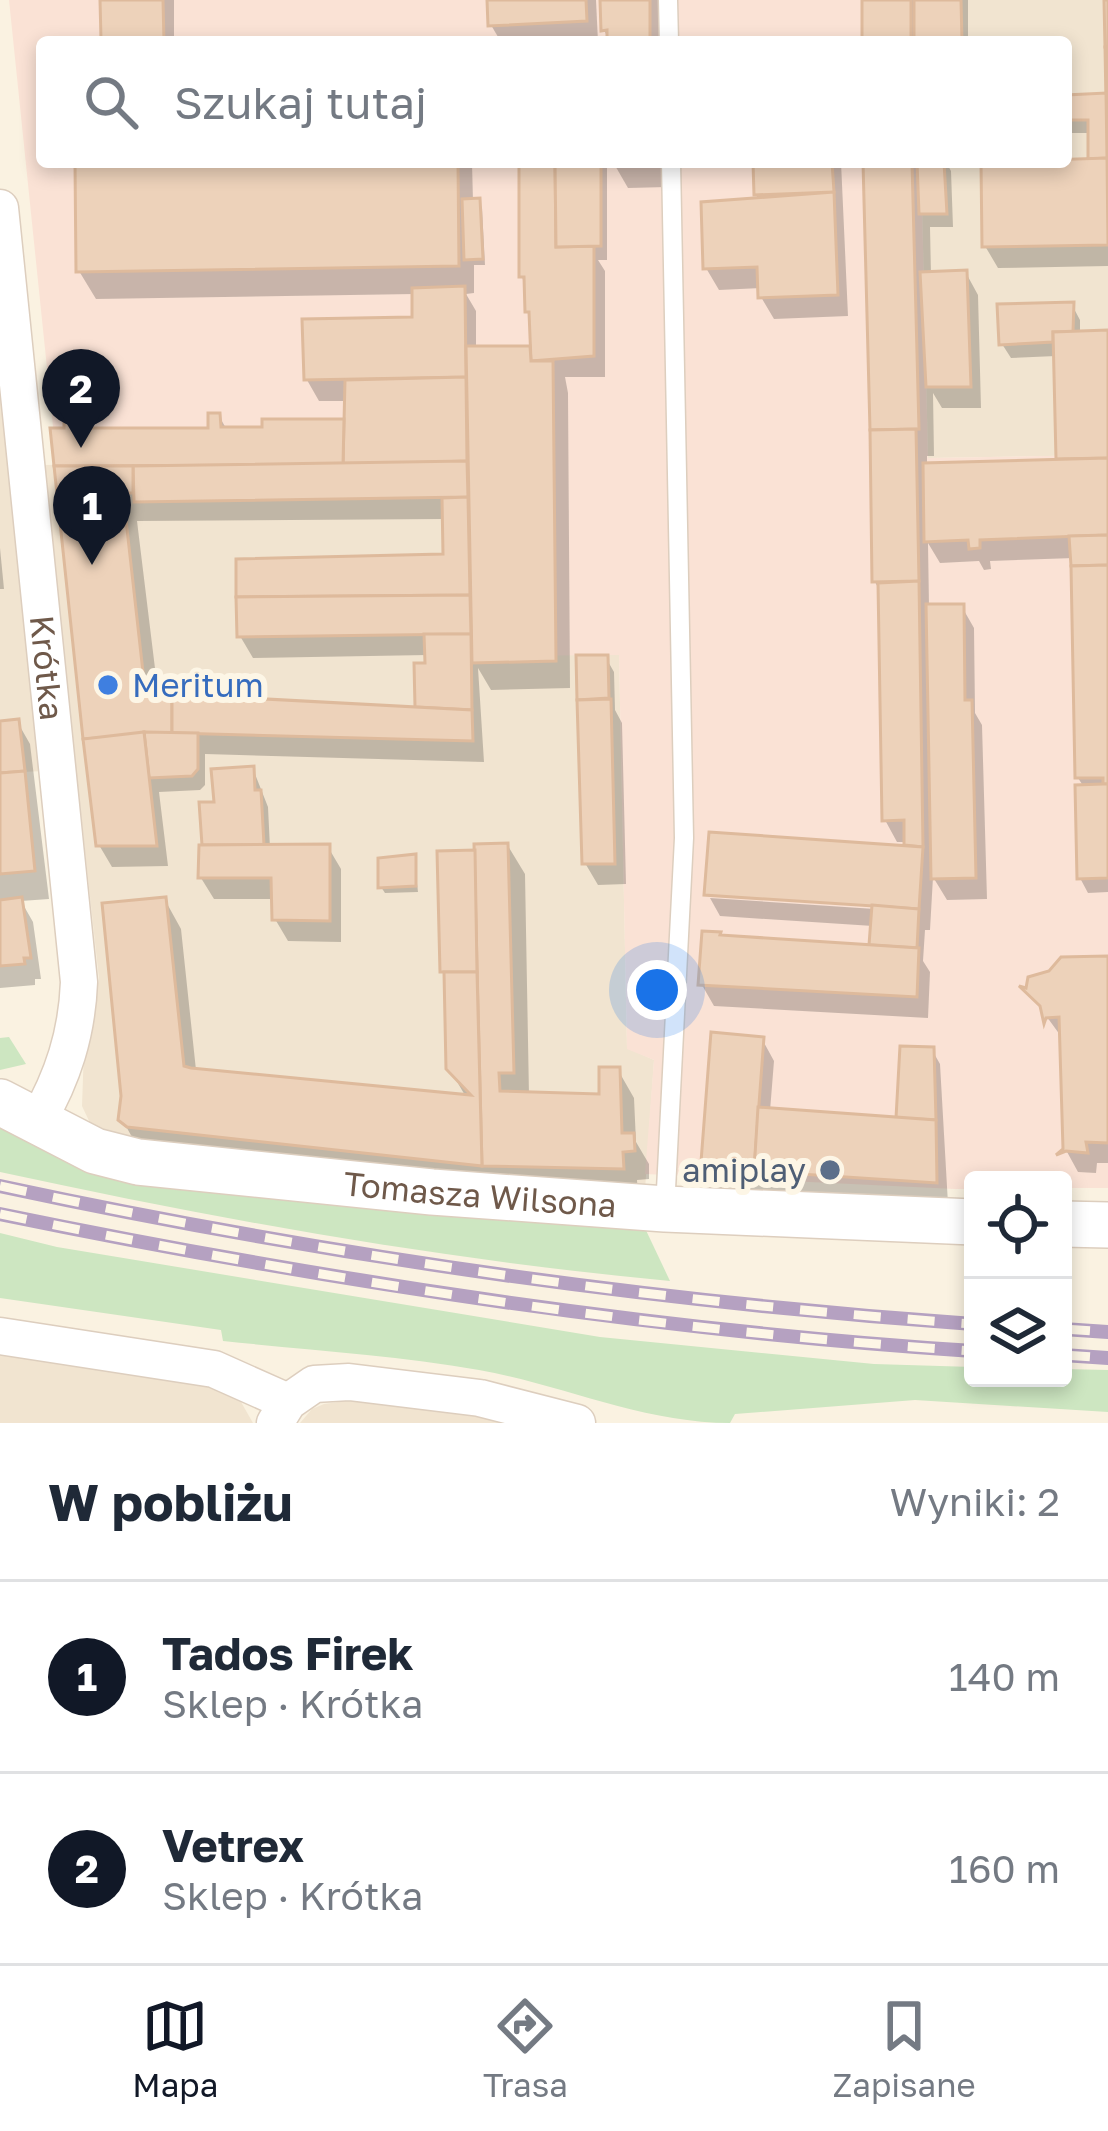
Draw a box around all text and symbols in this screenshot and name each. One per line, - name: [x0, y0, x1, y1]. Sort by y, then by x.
- search box: [36, 36, 1072, 168]
- icon: search: [78, 69, 144, 135]
- text: Szukaj tutaj: [174, 75, 427, 129]
- pin: 2: [42, 349, 120, 448]
- pin: 1: [53, 466, 131, 565]
- street label: Krótka: [23, 613, 72, 722]
- place label: Meritum: [132, 665, 264, 704]
- marker: Meritum: [95, 672, 121, 698]
- your location: [627, 960, 687, 1020]
- place label: amiplay: [682, 1150, 806, 1189]
- marker: amiplay: [817, 1157, 843, 1183]
- street label: Tomasza Wilsona: [342, 1163, 618, 1224]
- map controls: [964, 1171, 1072, 1387]
- button: locate: [964, 1171, 1072, 1279]
- button: layers: [964, 1279, 1072, 1387]
- text: W pobliżu: [48, 1471, 293, 1532]
- text: Wyniki: 2: [890, 1478, 1060, 1525]
- text: Tados Firek: [162, 1626, 414, 1680]
- text: 1: [77, 1653, 97, 1700]
- text: 140 m: [949, 1653, 1060, 1700]
- text: Sklep · Krótka: [162, 1680, 423, 1727]
- text: Vetrex: [162, 1818, 304, 1872]
- text: 2: [75, 1845, 99, 1892]
- text: 160 m: [949, 1845, 1060, 1892]
- text: Sklep · Krótka: [162, 1872, 423, 1919]
- tab: Mapa: [132, 1993, 218, 2104]
- tab: Trasa: [483, 1993, 568, 2104]
- tab: Zapisane: [833, 1993, 976, 2104]

